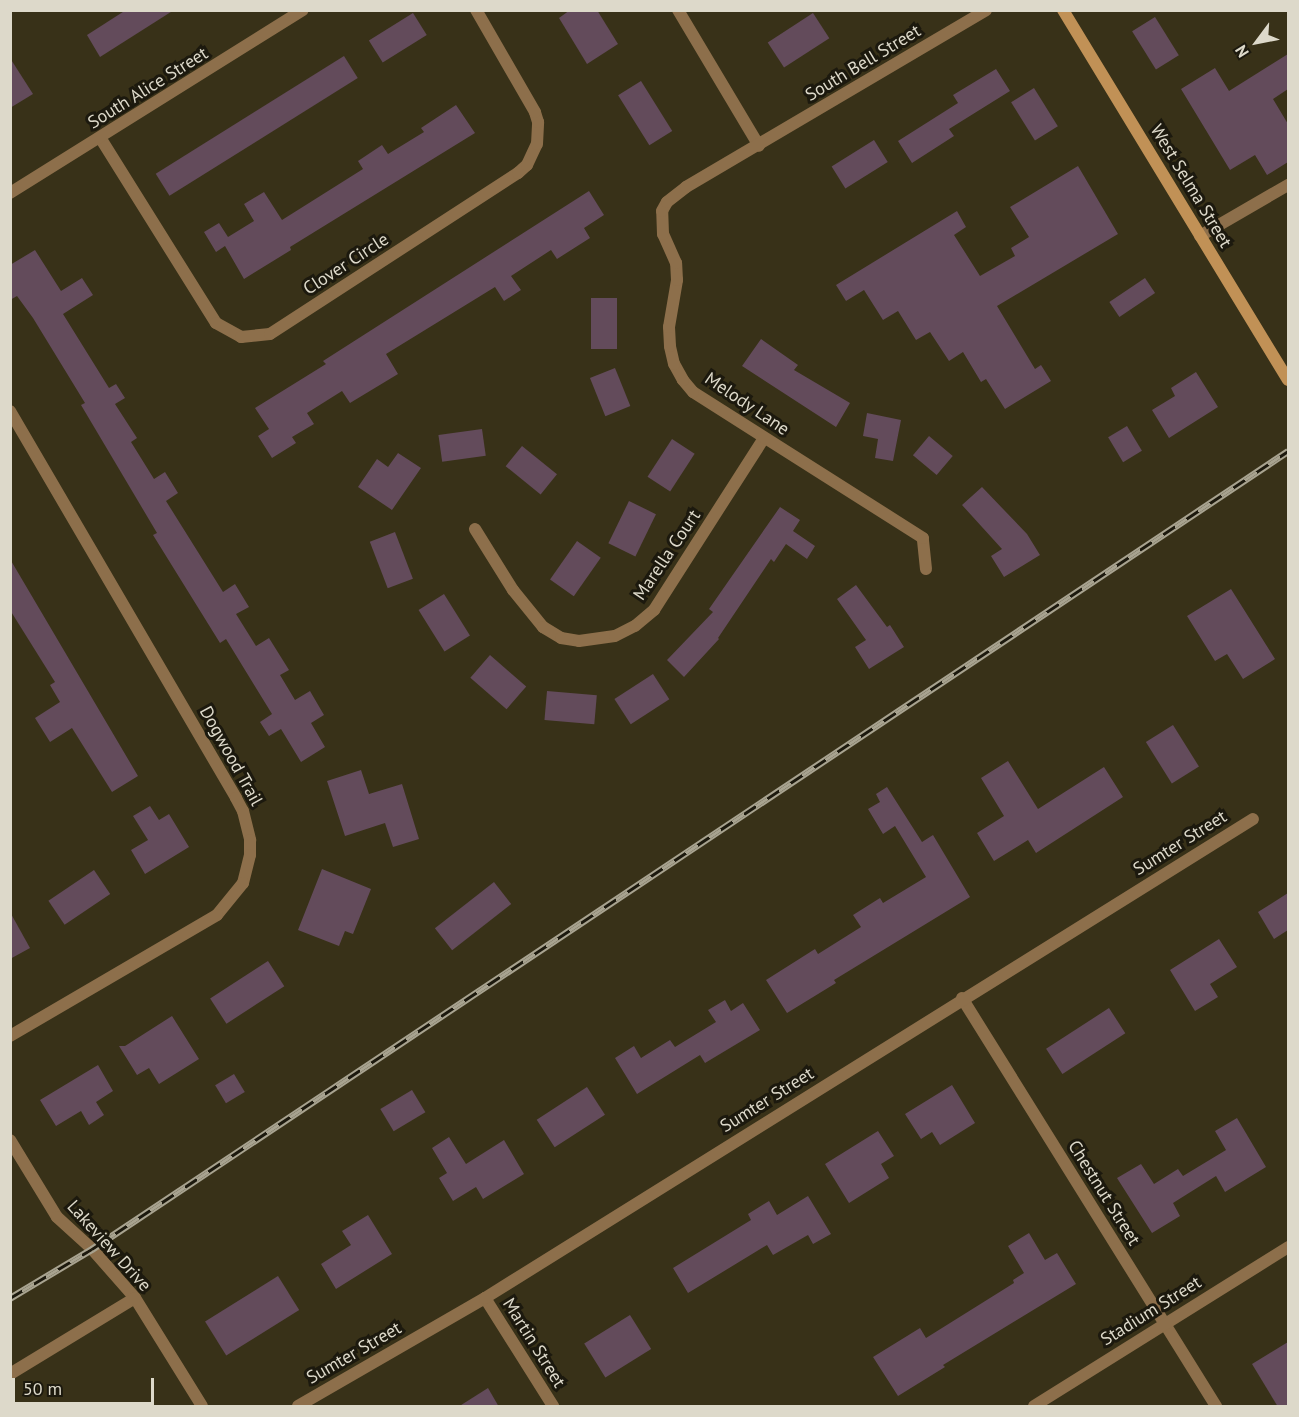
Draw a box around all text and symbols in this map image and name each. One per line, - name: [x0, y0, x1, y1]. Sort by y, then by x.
- north arrow: [1227, 12, 1287, 72]
- street label: South Bell Street: [801, 20, 925, 106]
- street label: South Alice Street: [84, 42, 212, 134]
- text: N: [1230, 42, 1253, 61]
- street label: West Selma Street: [1146, 120, 1236, 252]
- street label: Clover Circle: [299, 228, 393, 300]
- street label: Melody Lane: [700, 368, 794, 440]
- street label: Marella Court: [629, 506, 705, 604]
- street label: Dogwood Trail: [195, 702, 267, 810]
- street label: Sumter Street: [1129, 806, 1231, 880]
- street label: Sumter Street: [716, 1063, 818, 1137]
- street label: Chestnut Street: [1063, 1137, 1145, 1249]
- street label: Lakeview Drive: [62, 1196, 156, 1296]
- street label: Stadium Street: [1097, 1272, 1205, 1350]
- street label: Martin Street: [498, 1294, 570, 1392]
- street label: Sumter Street: [303, 1317, 405, 1389]
- scale bar: [15, 1366, 158, 1404]
- text: 50 m: [23, 1377, 62, 1400]

